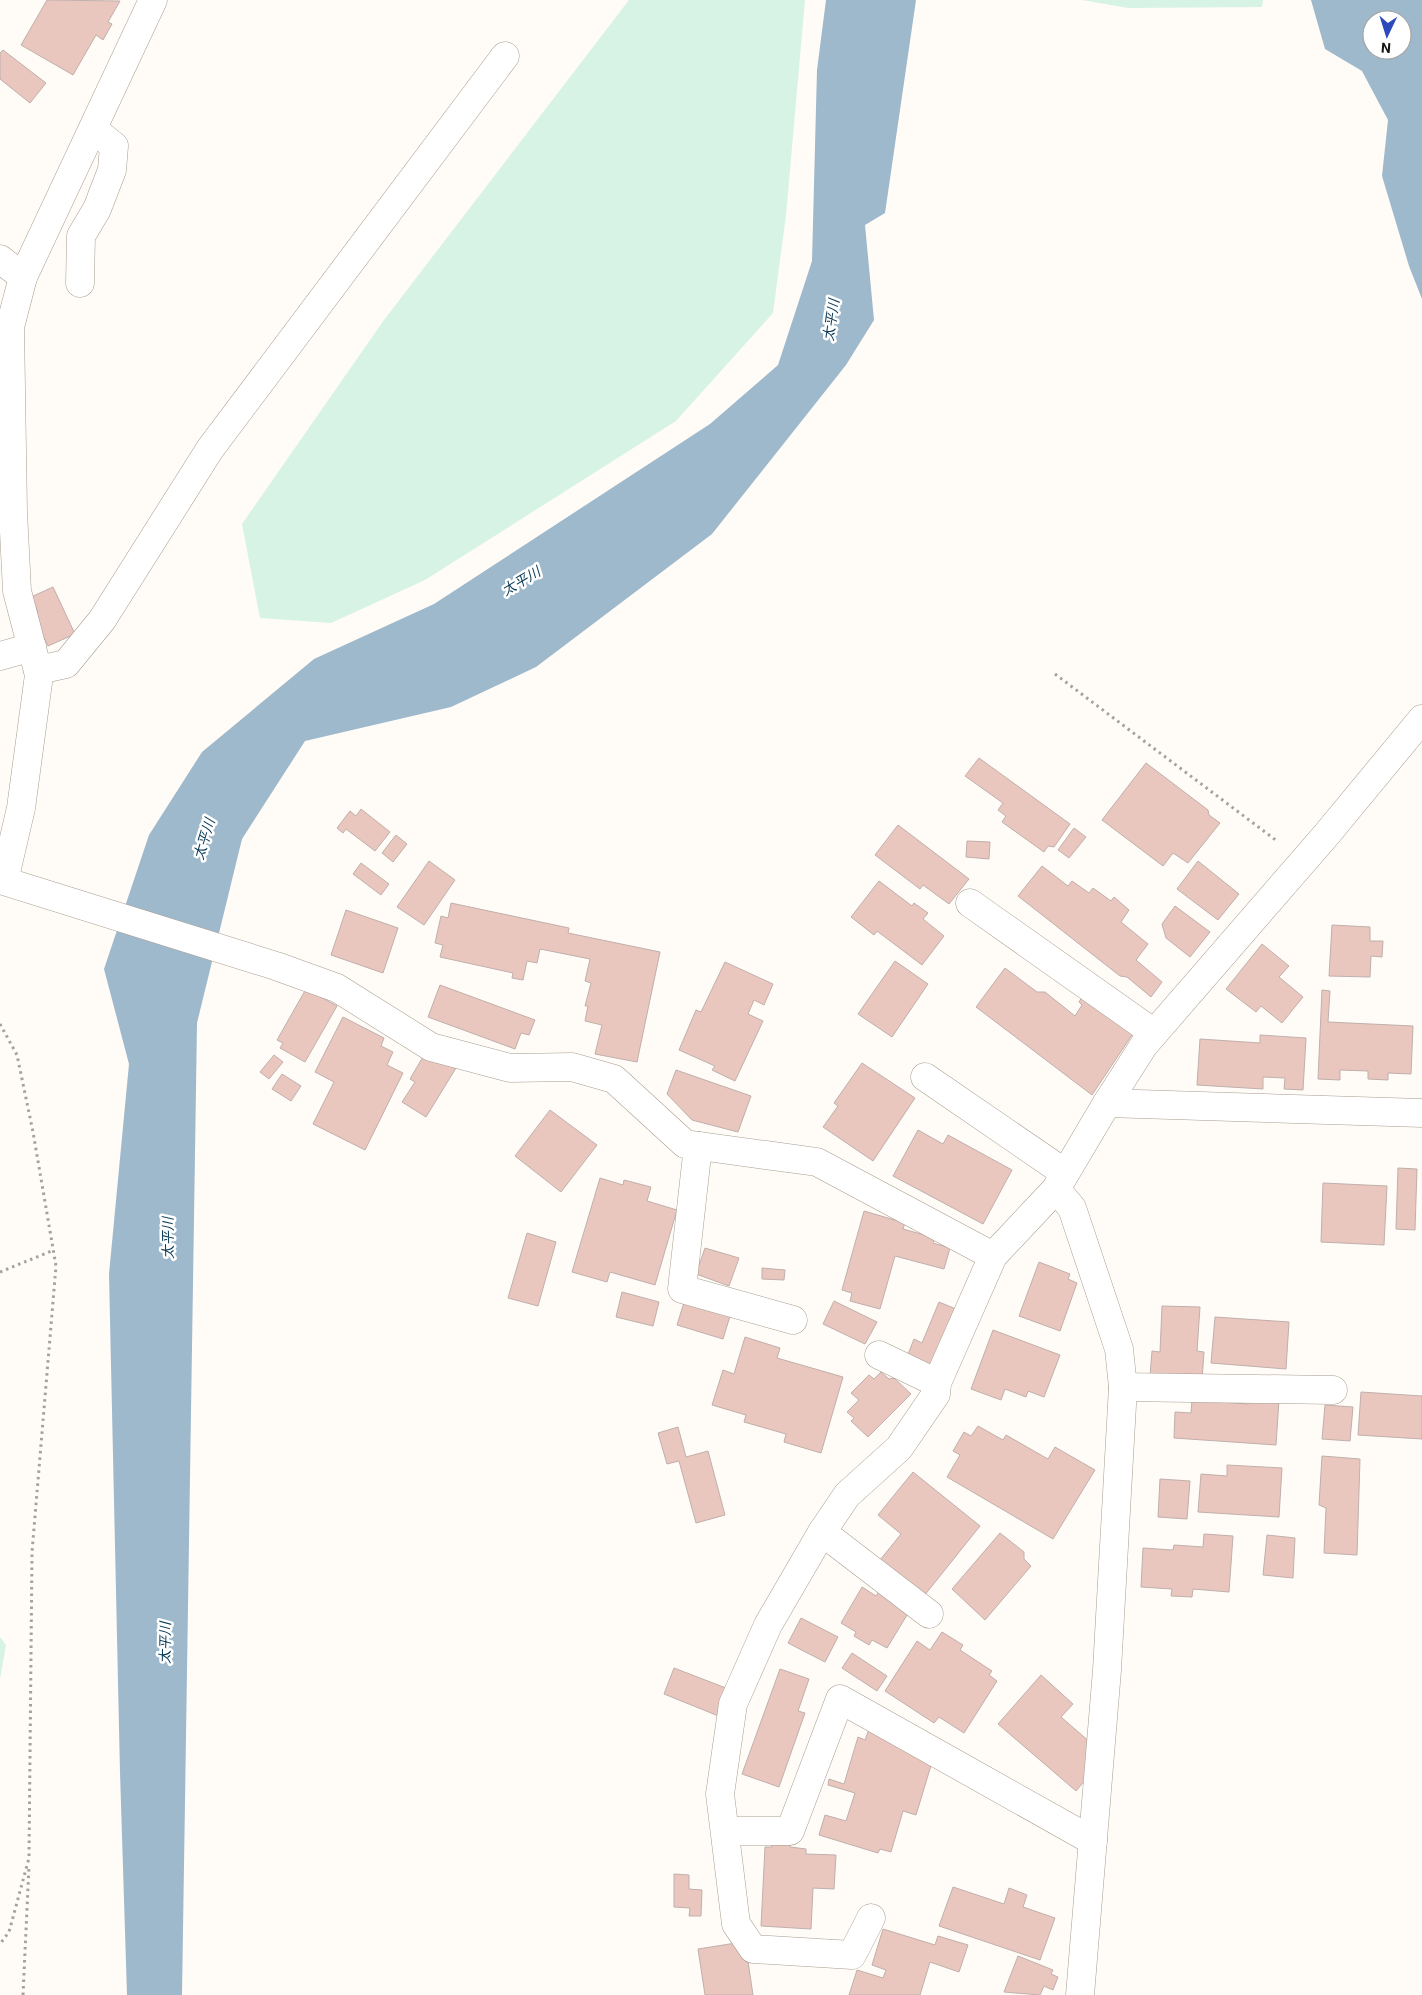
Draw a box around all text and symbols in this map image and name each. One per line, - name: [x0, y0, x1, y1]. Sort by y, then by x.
- north arrow: [1362, 10, 1412, 60]
- text: N: [1381, 40, 1392, 56]
- water label: 太平川: [820, 296, 842, 342]
- water label: 太平川: [499, 562, 545, 599]
- water label: 太平川: [190, 815, 218, 861]
- water label: 太平川: [160, 1215, 176, 1259]
- water label: 太平川: [157, 1620, 173, 1664]

